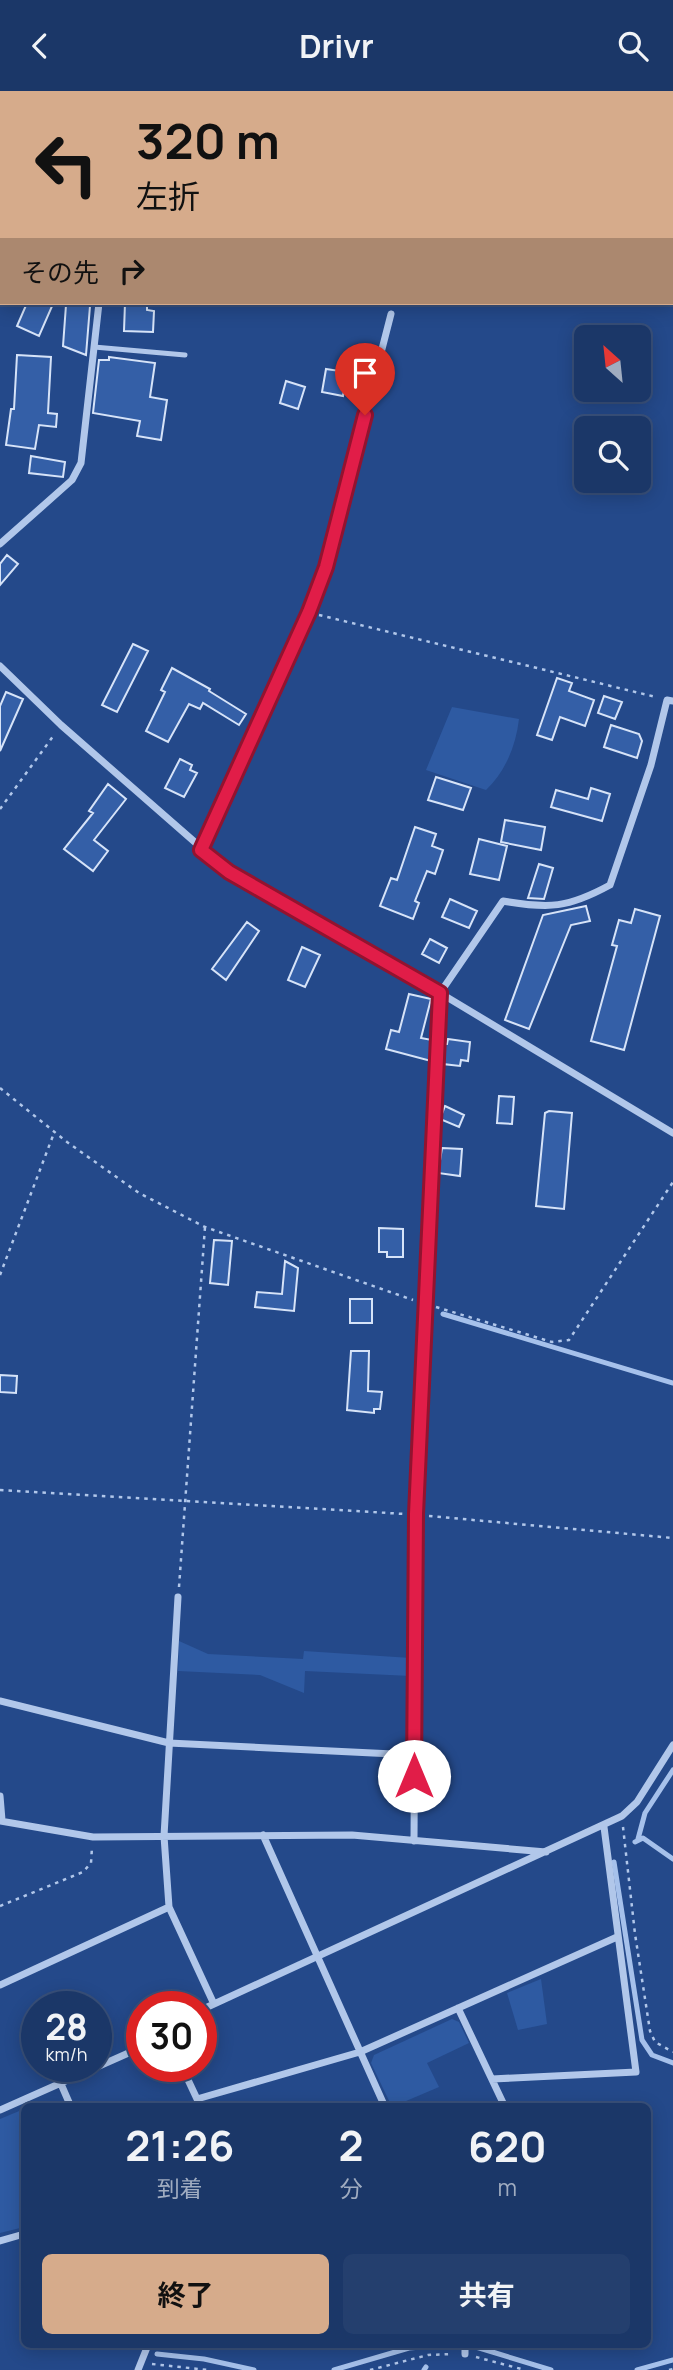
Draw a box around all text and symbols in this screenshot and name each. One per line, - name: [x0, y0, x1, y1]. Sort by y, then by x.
- text: Drivr: [299, 24, 374, 68]
- icon: back: [21, 27, 59, 65]
- icon: search: [614, 27, 652, 65]
- text: 320 m: [136, 107, 280, 174]
- icon: left: [21, 119, 112, 210]
- text: 左折: [136, 174, 200, 218]
- icon: right: [113, 252, 151, 290]
- text: その先: [21, 254, 99, 290]
- north arrow: [574, 325, 651, 403]
- map controls: [574, 325, 651, 493]
- pin: [335, 343, 395, 415]
- icon: arrive: [346, 354, 384, 392]
- button: search: [574, 416, 651, 493]
- position arrow: [377, 1739, 451, 1813]
- speed limit sign: 30: [126, 1991, 217, 2082]
- text: 28: [45, 2003, 88, 2051]
- text: km/h: [46, 2042, 87, 2066]
- text: 21:26: [125, 2116, 234, 2174]
- text: 2: [339, 2116, 364, 2174]
- text: 620: [468, 2117, 547, 2175]
- text: m: [498, 2171, 517, 2203]
- text: 到着: [157, 2172, 203, 2204]
- text: 分: [340, 2172, 363, 2204]
- button: 終了: [42, 2254, 329, 2334]
- button: 共有: [343, 2254, 630, 2334]

